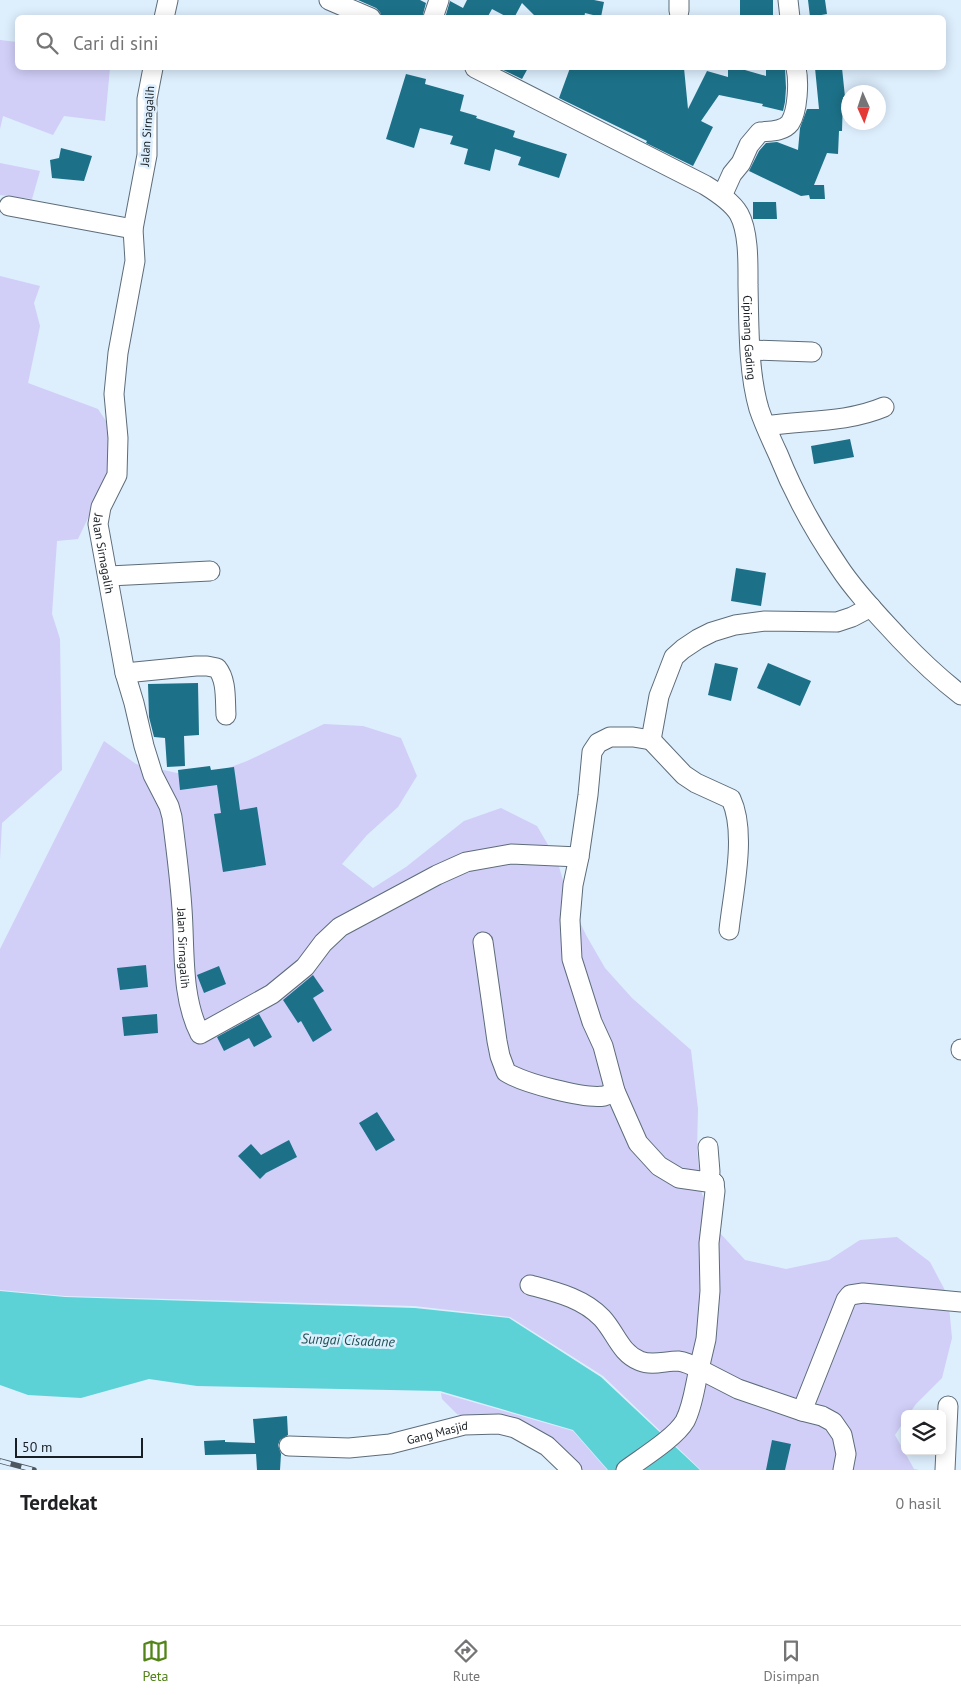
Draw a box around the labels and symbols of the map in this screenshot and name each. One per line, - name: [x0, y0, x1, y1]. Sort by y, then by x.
- street label: Jalan Sirnagalih: [137, 85, 157, 168]
- north arrow: [841, 85, 886, 130]
- street label: Cipinang Gading: [741, 295, 760, 381]
- street label: Jalan Sirnagalih: [90, 512, 118, 595]
- street label: Jalan Sirnagalih: [174, 906, 194, 989]
- water label: Sungai Cisadane: [301, 1329, 396, 1351]
- street label: Gang Masjid: [405, 1417, 468, 1447]
- scale bar: [15, 1435, 142, 1458]

